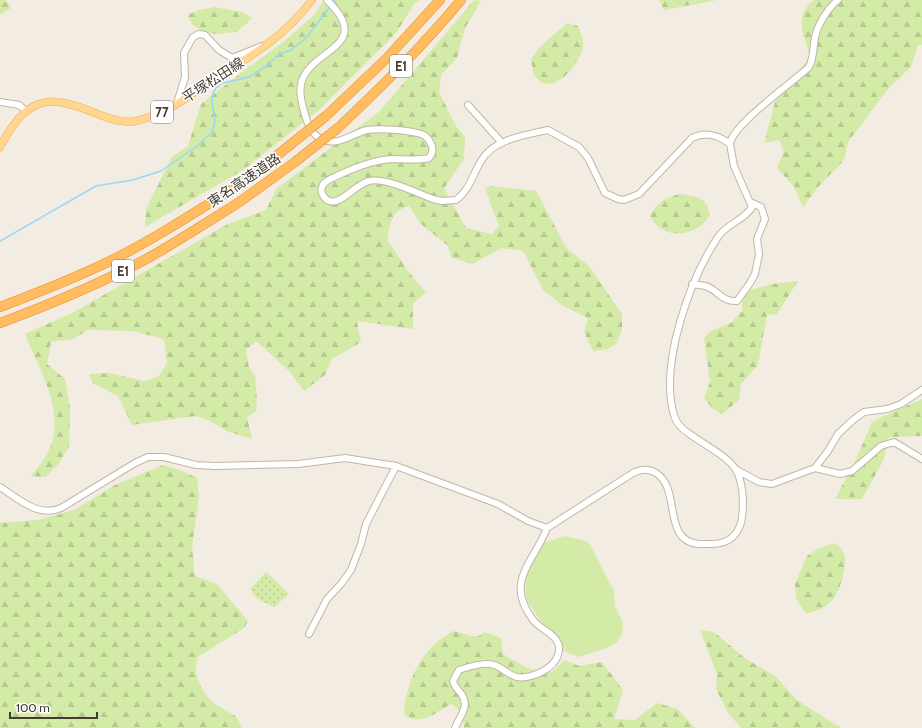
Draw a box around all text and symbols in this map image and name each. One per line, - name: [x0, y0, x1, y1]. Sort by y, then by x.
- street label: 平塚松田線: [179, 53, 247, 107]
- road number: E1: [390, 55, 412, 77]
- road number: 77: [151, 101, 173, 123]
- street label: 東名高速道路: [204, 149, 284, 211]
- road number: E1: [112, 260, 134, 282]
- scale bar: [10, 694, 97, 720]
- text: 100 m: [16, 700, 50, 715]

